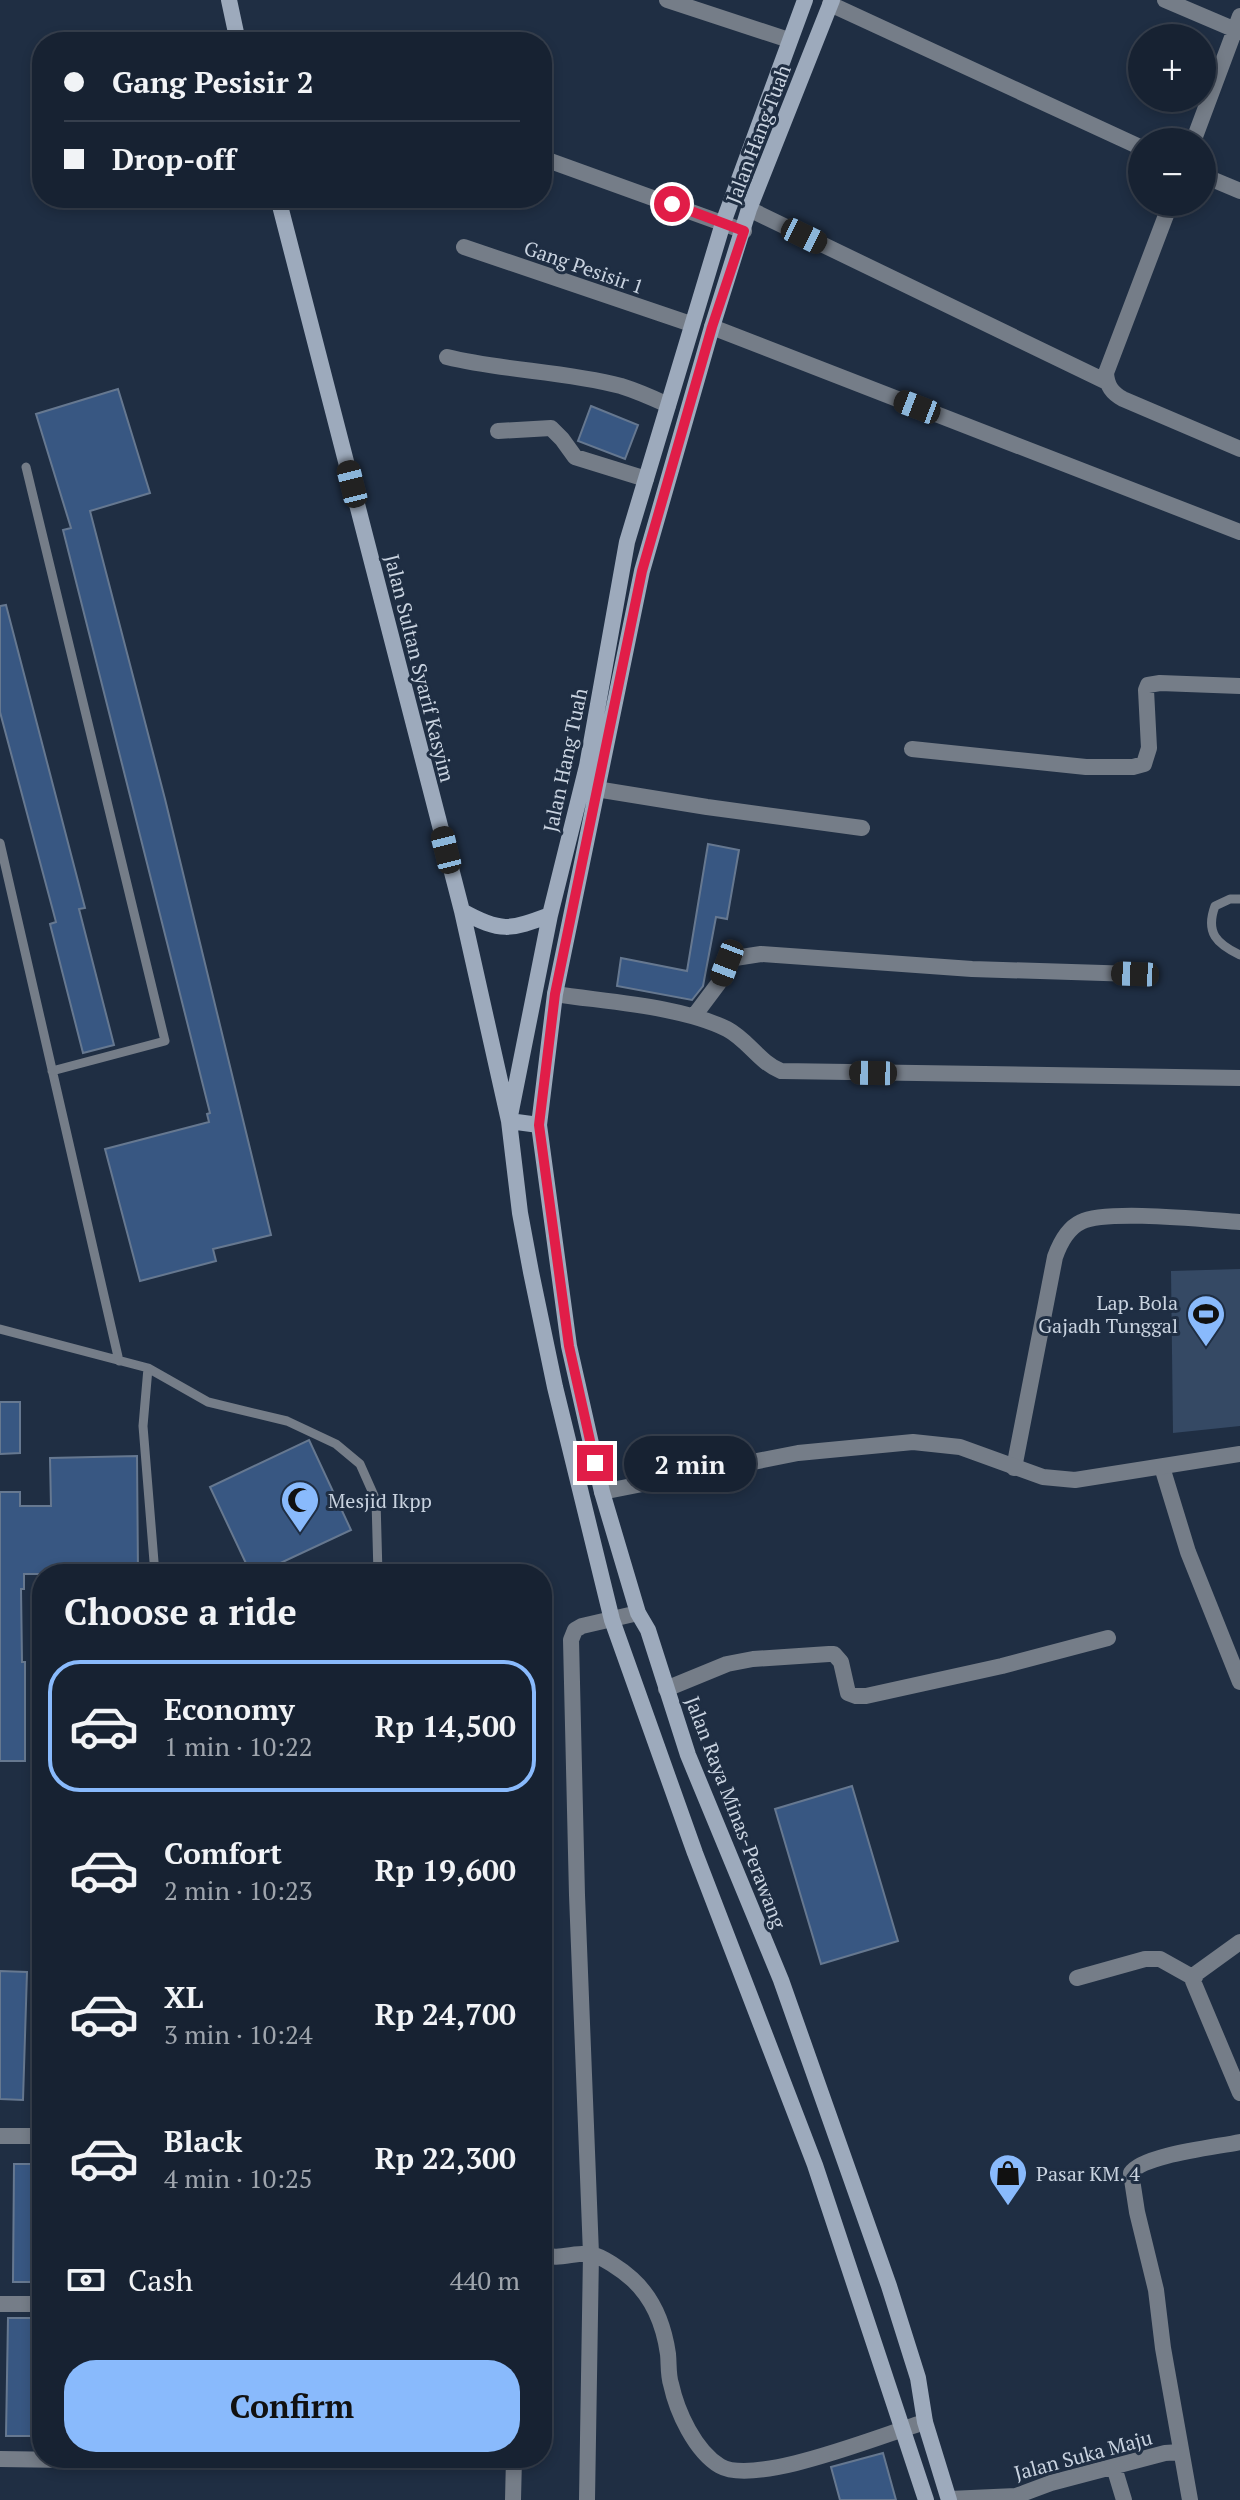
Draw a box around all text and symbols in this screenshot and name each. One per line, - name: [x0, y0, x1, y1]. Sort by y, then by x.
- map controls: [1128, 24, 1216, 216]
- button: +: [1128, 24, 1216, 112]
- street label: Jalan Hang Tuah: [719, 60, 797, 207]
- text: Gang Pesisir 2: [112, 62, 314, 102]
- button: −: [1128, 128, 1216, 216]
- text: Drop-off: [112, 139, 236, 179]
- route start: [654, 186, 690, 222]
- car: [777, 215, 831, 257]
- street label: Gang Pesisir 1: [520, 234, 648, 300]
- car: [890, 387, 944, 427]
- car: [335, 458, 369, 510]
- street label: Jalan Sultan Syarif Kasyim: [379, 551, 461, 785]
- street label: Jalan Hang Tuah: [537, 685, 594, 835]
- car: [429, 824, 463, 876]
- car: [707, 936, 747, 990]
- car: [1111, 961, 1159, 987]
- car: [849, 1061, 897, 1085]
- place label: Lap. Bola Gajadh Tunggal: [1038, 1289, 1178, 1339]
- sports icon: Lap. Bola Gajadh Tunggal: [1185, 1293, 1227, 1348]
- callout: 2 min: [623, 1435, 755, 1491]
- route end: [577, 1445, 613, 1481]
- text: 2 min: [654, 1447, 726, 1481]
- mosque icon: Mesjid Ikpp: [279, 1479, 321, 1534]
- place label: Mesjid Ikpp: [328, 1487, 432, 1514]
- text: Choose a ride: [64, 1588, 297, 1635]
- text: Economy: [164, 1689, 295, 1729]
- icon: car: [68, 1690, 140, 1762]
- street label: Jalan Raya Minas-Perawang: [679, 1692, 793, 1932]
- text: Rp 14,500: [375, 1706, 516, 1746]
- text: 1 min · 10:22: [164, 1729, 313, 1763]
- text: Comfort: [164, 1833, 282, 1873]
- icon: car: [68, 1834, 140, 1906]
- text: Rp 19,600: [375, 1850, 516, 1890]
- text: 2 min · 10:23: [164, 1873, 313, 1907]
- text: XL: [164, 1977, 203, 2017]
- icon: car: [68, 1978, 140, 2050]
- text: Rp 24,700: [375, 1994, 516, 2034]
- text: 3 min · 10:24: [164, 2017, 313, 2051]
- text: Black: [164, 2121, 242, 2161]
- icon: car: [68, 2122, 140, 2194]
- text: Rp 22,300: [375, 2138, 516, 2178]
- shop icon: Pasar KM. 4: [987, 2152, 1029, 2207]
- place label: Pasar KM. 4: [1036, 2160, 1140, 2187]
- text: 4 min · 10:25: [164, 2161, 313, 2195]
- icon: cash: [64, 2258, 108, 2302]
- text: Cash: [128, 2260, 193, 2300]
- text: 440 m: [450, 2263, 520, 2297]
- button: Confirm: [64, 2360, 520, 2452]
- street label: Jalan Suka Maju: [1011, 2424, 1155, 2486]

